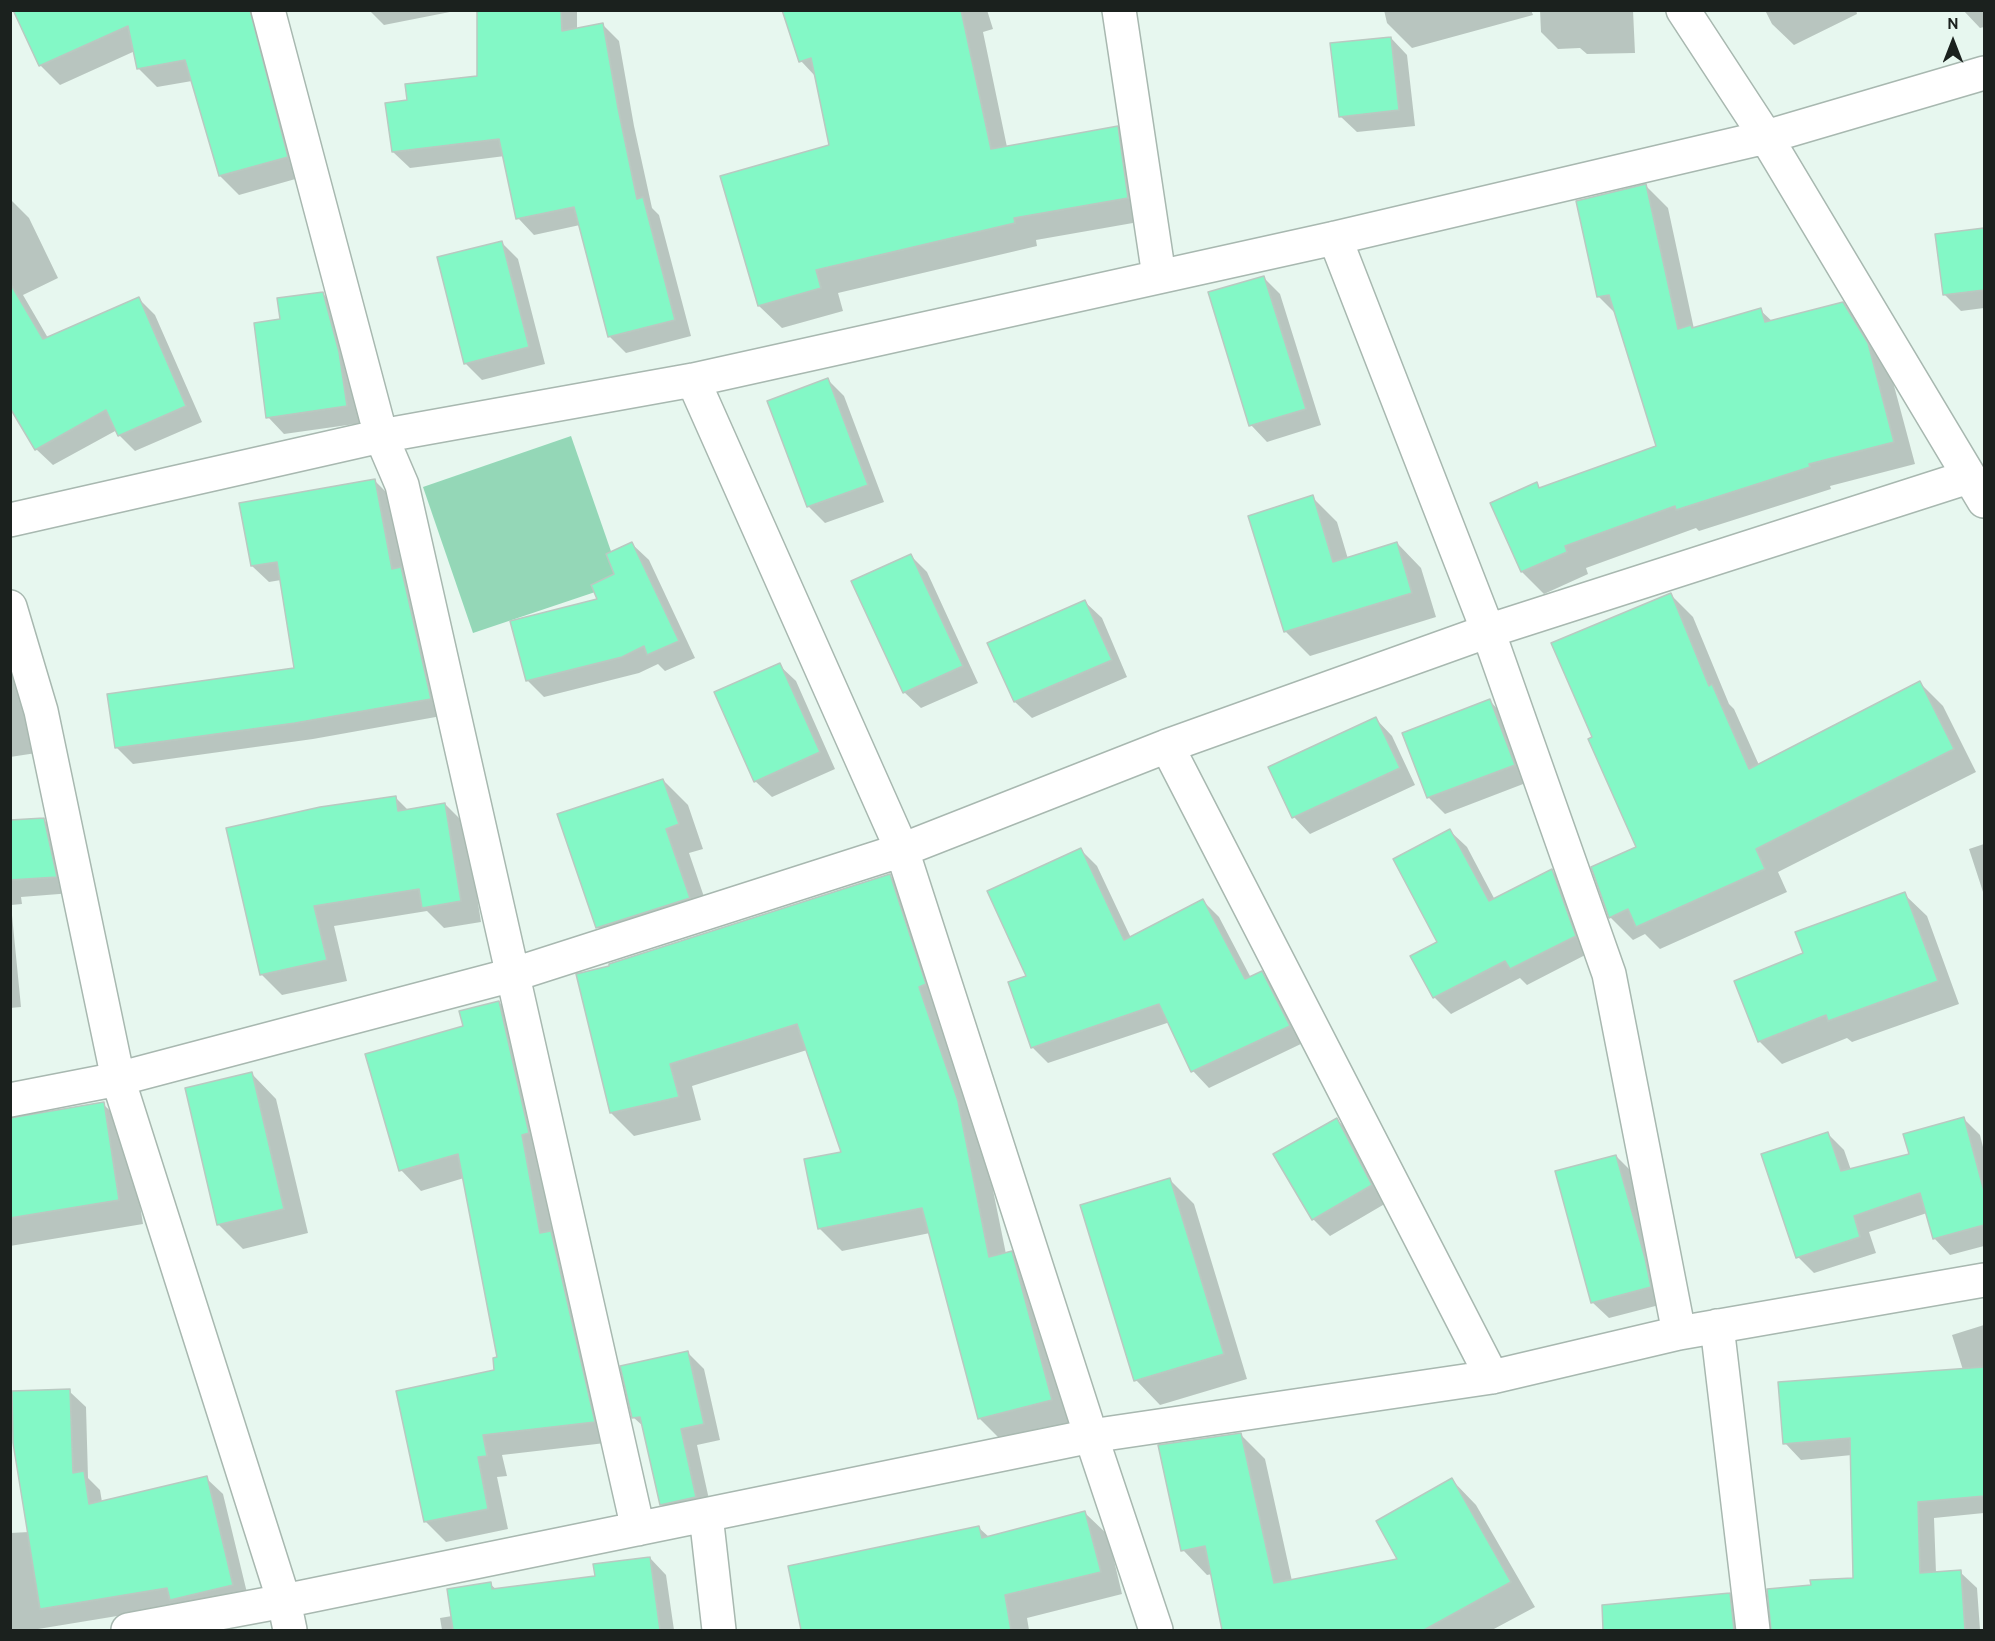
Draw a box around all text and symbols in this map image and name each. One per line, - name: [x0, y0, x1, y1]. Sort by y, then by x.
- north arrow: [1923, 12, 1983, 72]
- text: N: [1947, 14, 1959, 33]

